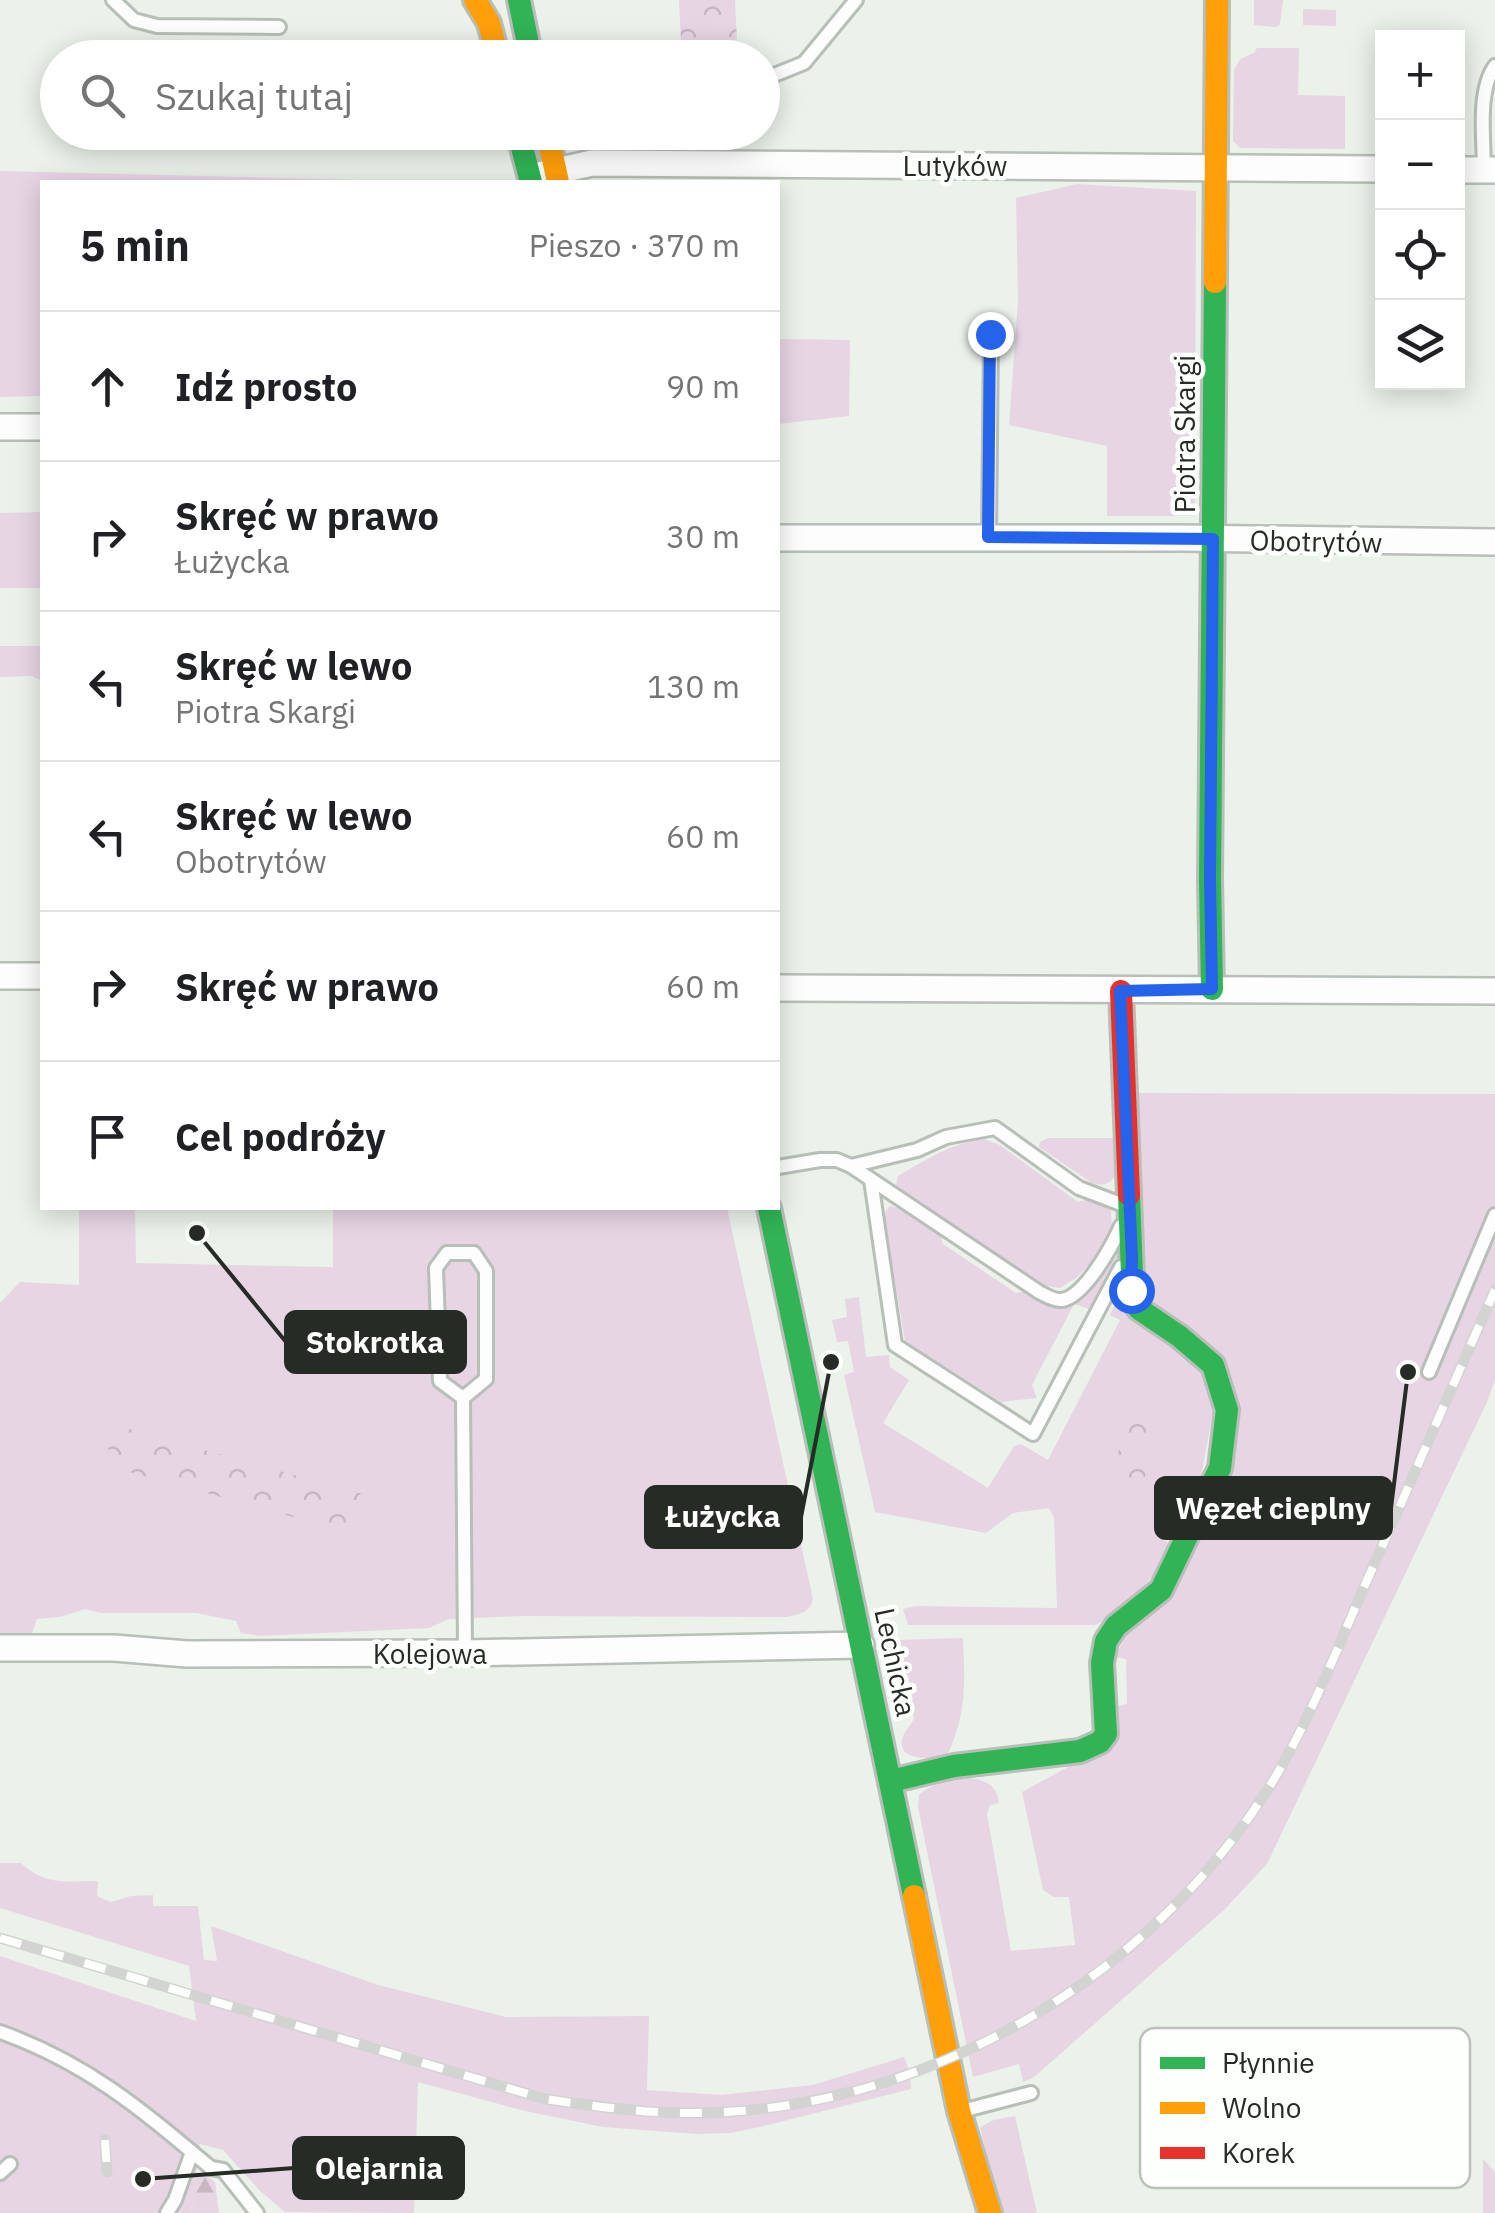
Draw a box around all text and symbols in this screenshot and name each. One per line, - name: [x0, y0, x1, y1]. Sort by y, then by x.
- map controls: [1375, 30, 1465, 390]
- button: +: [1375, 30, 1465, 120]
- search box: [40, 40, 780, 150]
- icon: search: [75, 68, 130, 123]
- text: Szukaj tutaj: [155, 71, 353, 120]
- button: −: [1375, 120, 1465, 210]
- street label: Lutyków: [903, 147, 1007, 184]
- button: locate: [1375, 210, 1465, 300]
- text: 5 min: [80, 218, 190, 273]
- text: Pieszo · 370 m: [529, 224, 740, 266]
- button: layers: [1375, 300, 1465, 390]
- route end: [968, 312, 1014, 358]
- street label: Piotra Skargi: [1166, 355, 1203, 513]
- icon: ahead: [80, 359, 135, 414]
- text: Idź prosto: [175, 362, 357, 411]
- text: 90 m: [666, 365, 740, 407]
- text: Skręć w prawo: [175, 491, 439, 540]
- icon: right: [80, 509, 135, 564]
- text: 30 m: [666, 515, 740, 557]
- street label: Obotrytów: [1249, 521, 1383, 561]
- text: Łużycka: [175, 540, 290, 582]
- text: Skręć w lewo: [175, 641, 412, 690]
- icon: left: [80, 659, 135, 714]
- text: 130 m: [647, 665, 740, 707]
- text: Piotra Skargi: [175, 690, 356, 732]
- text: Skręć w lewo: [175, 791, 412, 840]
- icon: left: [80, 809, 135, 864]
- text: 60 m: [666, 815, 740, 857]
- text: Obotrytów: [175, 840, 327, 882]
- icon: right: [80, 959, 135, 1014]
- text: Skręć w prawo: [175, 962, 439, 1011]
- text: 60 m: [666, 965, 740, 1007]
- icon: arrive: [80, 1109, 135, 1164]
- text: Cel podróży: [175, 1112, 385, 1161]
- route start: [1109, 1268, 1155, 1314]
- callout: Stokrotka: [286, 1312, 465, 1372]
- text: Stokrotka: [306, 1322, 444, 1361]
- callout: Węzeł cieplny: [1156, 1478, 1391, 1538]
- callout: Łużycka: [646, 1487, 801, 1547]
- text: Węzeł cieplny: [1175, 1488, 1371, 1527]
- text: Łużycka: [664, 1496, 781, 1535]
- street label: Lechicka: [866, 1604, 926, 1720]
- street label: Kolejowa: [373, 1635, 487, 1672]
- legend: [1140, 2028, 1470, 2188]
- text: Płynnie: [1222, 2044, 1315, 2081]
- text: Wolno: [1222, 2089, 1301, 2126]
- text: Korek: [1222, 2134, 1295, 2171]
- callout: Olejarnia: [294, 2138, 463, 2198]
- text: Olejarnia: [315, 2148, 443, 2187]

